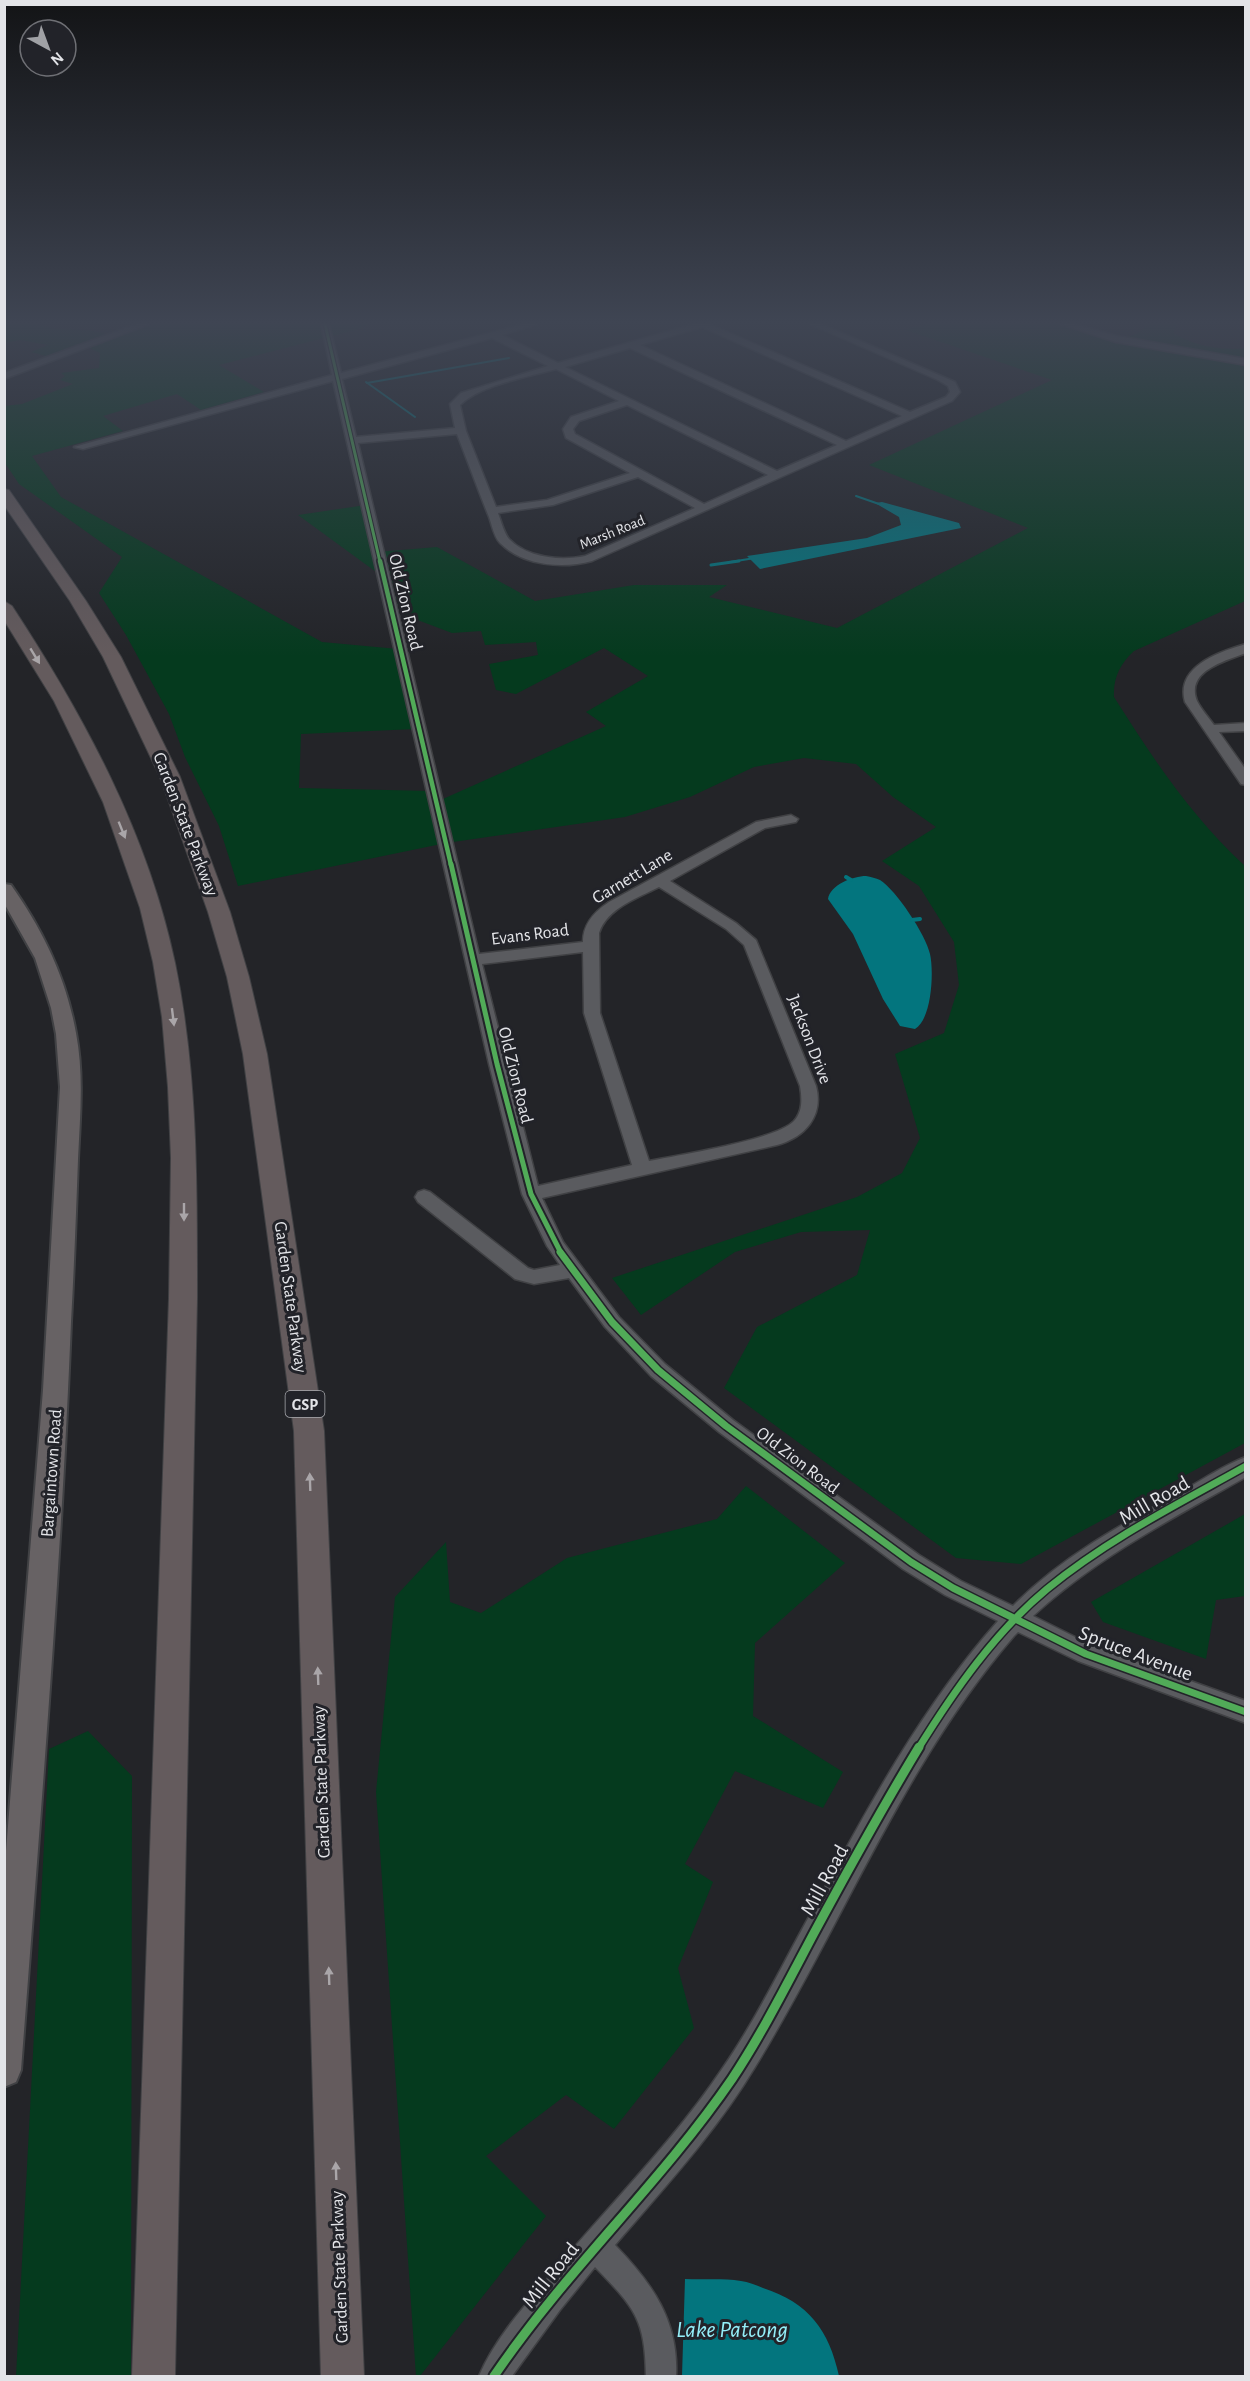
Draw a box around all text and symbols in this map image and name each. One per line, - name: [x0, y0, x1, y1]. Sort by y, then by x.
- north arrow: [18, 18, 78, 78]
- text: N: [48, 49, 67, 68]
- street label: Marsh Road: [577, 513, 647, 552]
- street label: Old Zion Road: [385, 552, 425, 652]
- one-way arrow: [30, 648, 41, 664]
- street label: Garden State Parkway: [149, 750, 221, 899]
- one-way arrow: [118, 821, 128, 839]
- street label: Garnett Lane: [589, 846, 676, 908]
- street label: Evans Road: [490, 921, 570, 949]
- street label: Jackson Drive: [784, 992, 834, 1086]
- one-way arrow: [168, 1008, 177, 1027]
- street label: Old Zion Road: [494, 1025, 536, 1125]
- one-way arrow: [179, 1203, 189, 1222]
- street label: Garden State Parkway: [270, 1220, 310, 1374]
- road number: GSP: [286, 1391, 324, 1417]
- street label: Bargaintown Road: [39, 1408, 65, 1538]
- street label: Old Zion Road: [753, 1424, 842, 1498]
- one-way arrow: [306, 1472, 315, 1491]
- street label: Mill Road: [1116, 1472, 1193, 1529]
- street label: Spruce Avenue: [1076, 1622, 1196, 1685]
- one-way arrow: [313, 1667, 322, 1686]
- street label: Garden State Parkway: [310, 1705, 334, 1858]
- street label: Mill Road: [797, 1841, 852, 1919]
- one-way arrow: [324, 1967, 333, 1986]
- one-way arrow: [331, 2162, 340, 2181]
- street label: Garden State Parkway: [328, 2190, 352, 2343]
- street label: Mill Road: [518, 2239, 583, 2312]
- water label: Lake Patcong: [676, 2318, 788, 2342]

